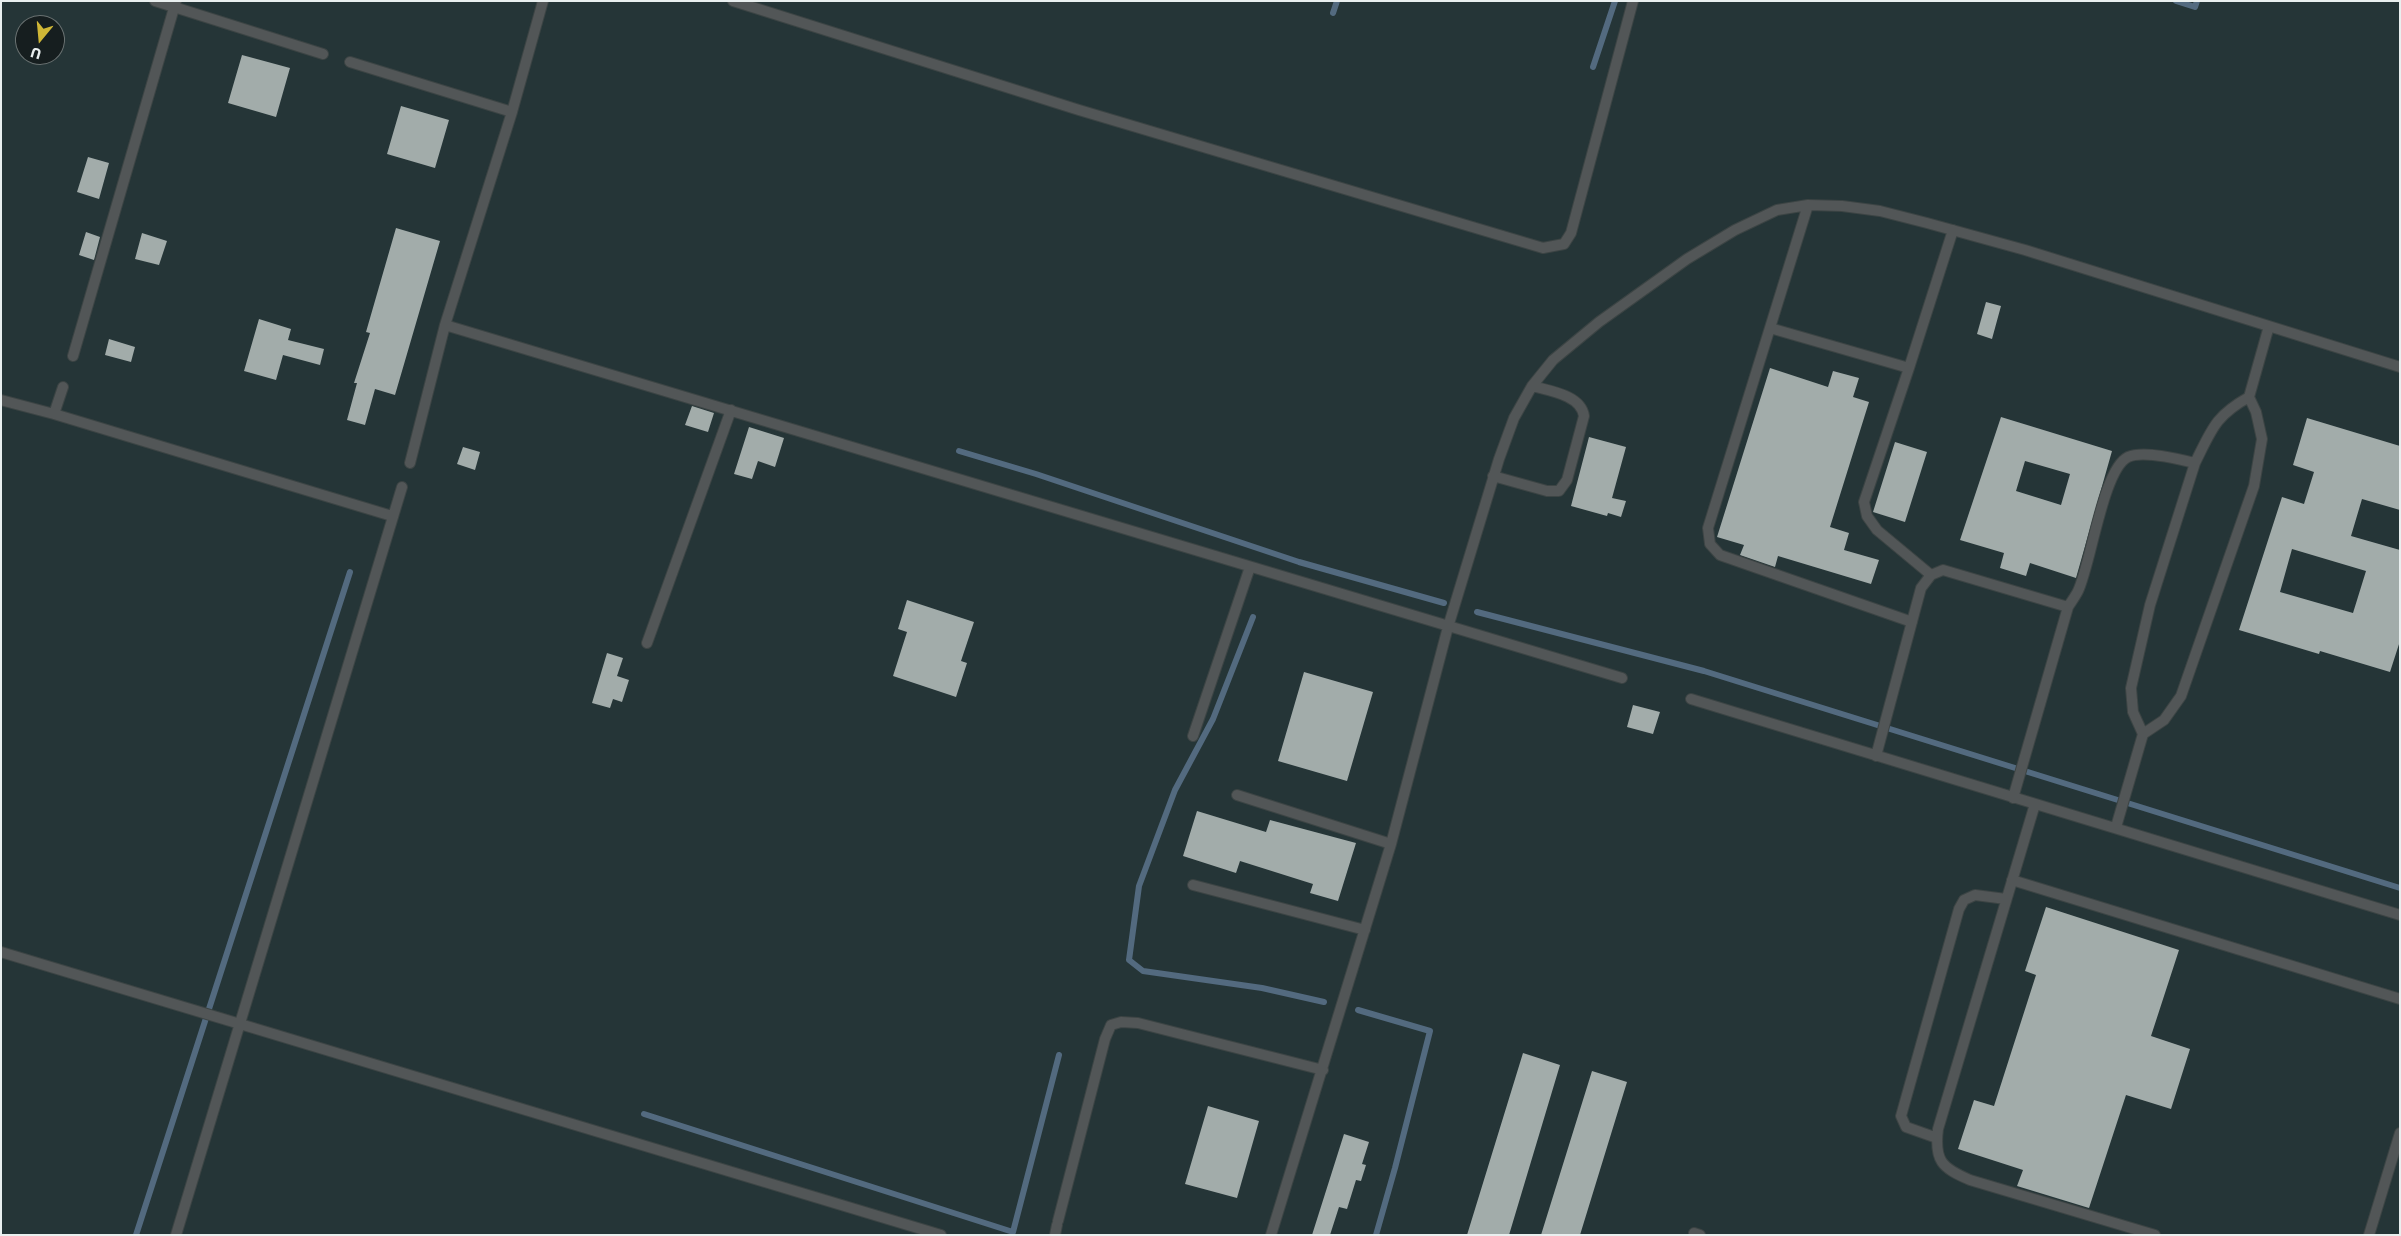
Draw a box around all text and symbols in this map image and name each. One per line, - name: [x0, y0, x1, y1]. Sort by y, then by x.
- north arrow: [15, 15, 65, 65]
- text: U: [28, 44, 43, 63]

